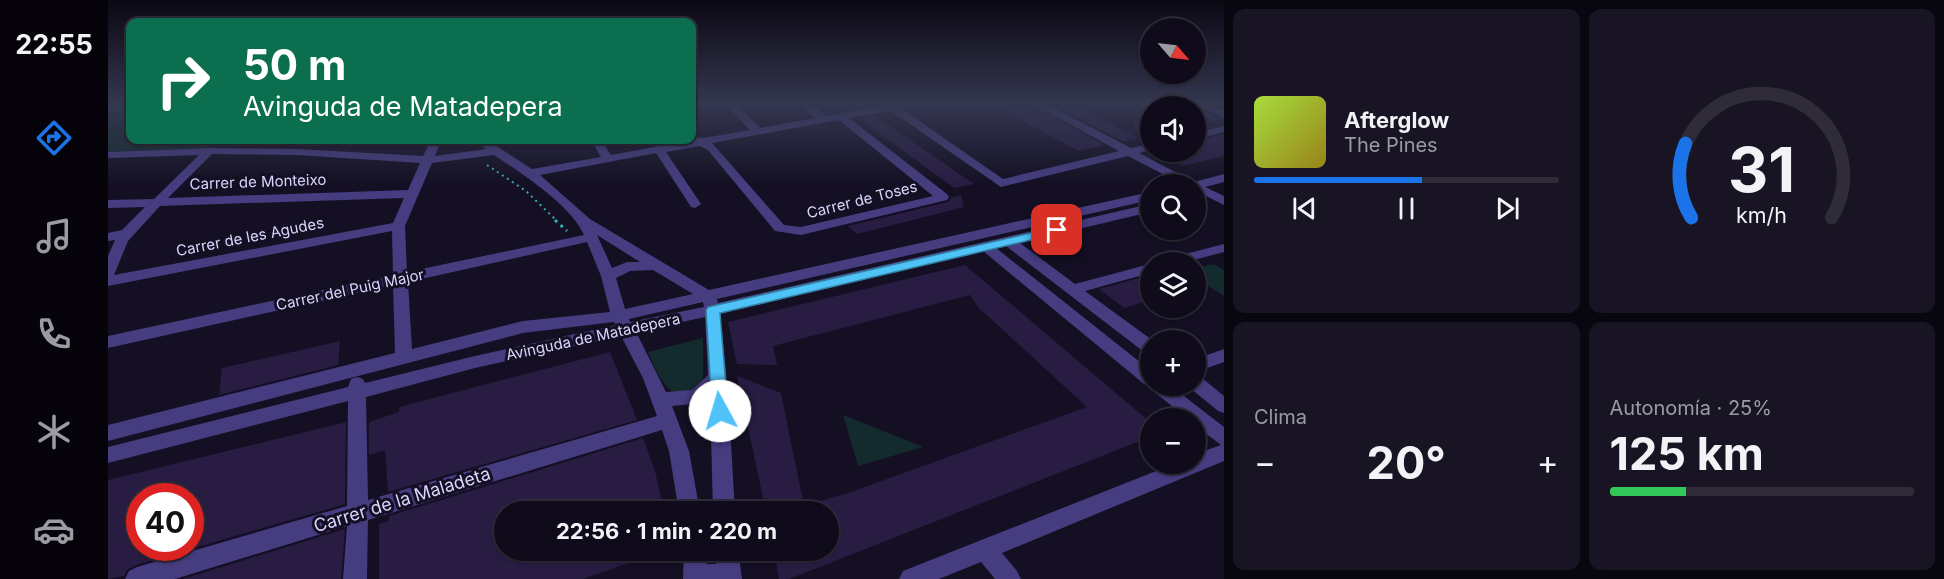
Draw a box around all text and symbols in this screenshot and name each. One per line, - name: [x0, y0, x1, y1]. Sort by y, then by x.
- north arrow: [1140, 18, 1206, 84]
- map controls: [1140, 18, 1206, 474]
- text: 22:55: [15, 28, 93, 61]
- text: 50 m: [243, 39, 346, 90]
- icon: right: [144, 42, 222, 120]
- text: Avinguda de Matadepera: [243, 90, 563, 123]
- button: sound: [1140, 96, 1206, 162]
- text: Afterglow: [1344, 107, 1449, 133]
- icon: directions: [33, 117, 75, 159]
- text: 31: [1728, 132, 1795, 207]
- text: The Pines: [1344, 133, 1438, 157]
- street label: Carrer de Monteixo: [189, 170, 327, 193]
- button: search: [1140, 174, 1206, 240]
- street label: Carrer de Toses: [805, 177, 919, 222]
- icon: previous: [1288, 192, 1321, 225]
- icon: pause: [1390, 192, 1423, 225]
- icon: next: [1491, 192, 1524, 225]
- text: km/h: [1736, 202, 1787, 228]
- pin: [1031, 204, 1082, 255]
- street label: Carrer de les Agudes: [174, 213, 326, 260]
- icon: arrive: [1040, 213, 1073, 246]
- icon: music: [33, 215, 75, 257]
- button: layers: [1140, 252, 1206, 318]
- street label: Carrer del Puig Major: [274, 264, 426, 314]
- street label: Avinguda de Matadepera: [504, 309, 682, 364]
- icon: phone: [33, 313, 75, 355]
- button: +: [1140, 330, 1206, 396]
- position arrow: [688, 379, 752, 443]
- text: Autonomía · 25%: [1610, 396, 1772, 420]
- text: Clima: [1254, 405, 1307, 429]
- button: −: [1140, 408, 1206, 474]
- icon: climate: [33, 411, 75, 453]
- text: 125 km: [1610, 426, 1764, 481]
- text: 20°: [1367, 435, 1446, 490]
- text: −: [1254, 442, 1276, 482]
- text: +: [1537, 442, 1559, 482]
- street label: Carrer de la Maladeta: [311, 463, 493, 536]
- speed limit sign: 40: [126, 483, 204, 561]
- icon: car: [33, 509, 75, 551]
- text: 22:56 · 1 min · 220 m: [556, 518, 777, 544]

